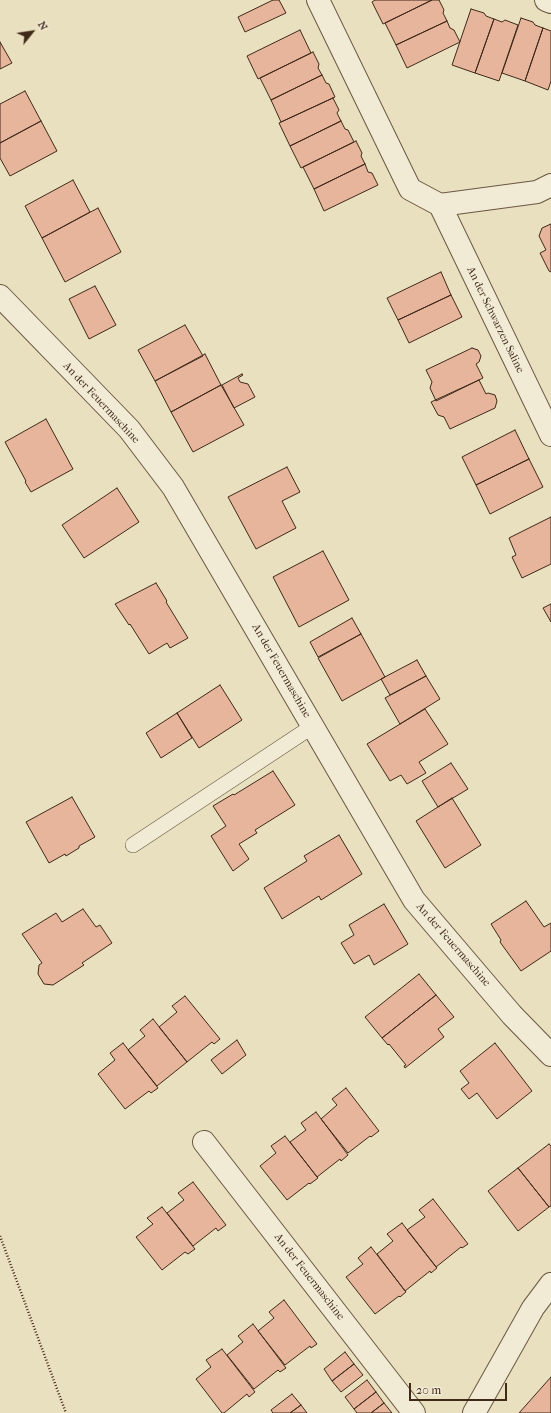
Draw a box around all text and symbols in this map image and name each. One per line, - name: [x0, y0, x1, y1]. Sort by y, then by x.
- north arrow: [12, 12, 52, 52]
- text: N: [35, 19, 51, 33]
- street label: An der Schwarzen Saline: [464, 265, 526, 375]
- street label: An der Feuermaschine: [60, 360, 142, 446]
- street label: An der Feuermaschine: [249, 622, 313, 720]
- street label: An der Feuermaschine: [413, 901, 493, 989]
- street label: An der Feuermaschine: [271, 1231, 347, 1323]
- scale bar: [411, 1375, 509, 1401]
- text: 20 m: [416, 1383, 441, 1397]

